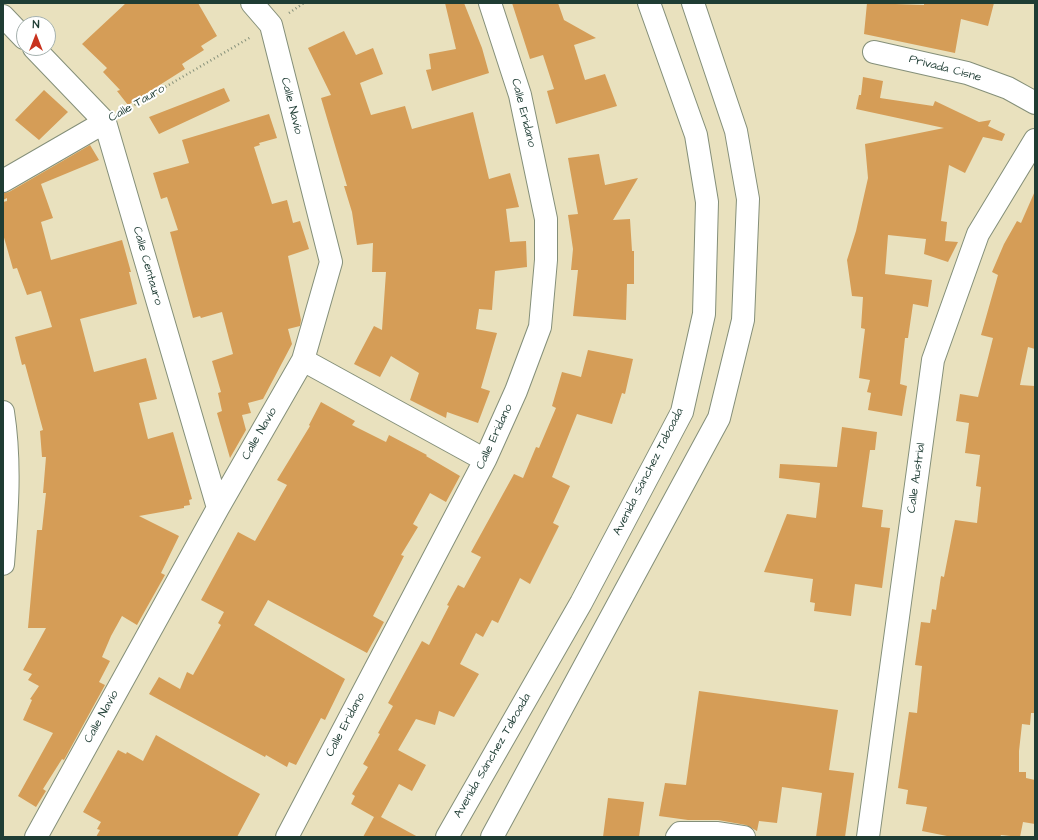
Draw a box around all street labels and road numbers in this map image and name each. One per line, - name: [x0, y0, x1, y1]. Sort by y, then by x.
- street label: Privada Cisne: [907, 52, 983, 86]
- street label: Calle Navío: [277, 76, 305, 136]
- street label: Calle Eridano: [508, 77, 538, 149]
- street label: Calle Tauro: [106, 82, 168, 126]
- street label: Calle Centauro: [129, 225, 165, 307]
- street label: Calle Eridano: [474, 402, 516, 472]
- street label: Calle Navío: [239, 405, 281, 463]
- street label: Avenida Sánchez Taboada: [611, 406, 687, 538]
- street label: Calle Austrial: [905, 442, 929, 514]
- street label: Calle Navío: [82, 688, 122, 746]
- street label: Calle Eridano: [323, 691, 369, 759]
- street label: Avenida Sánchez Taboada: [451, 691, 535, 821]

